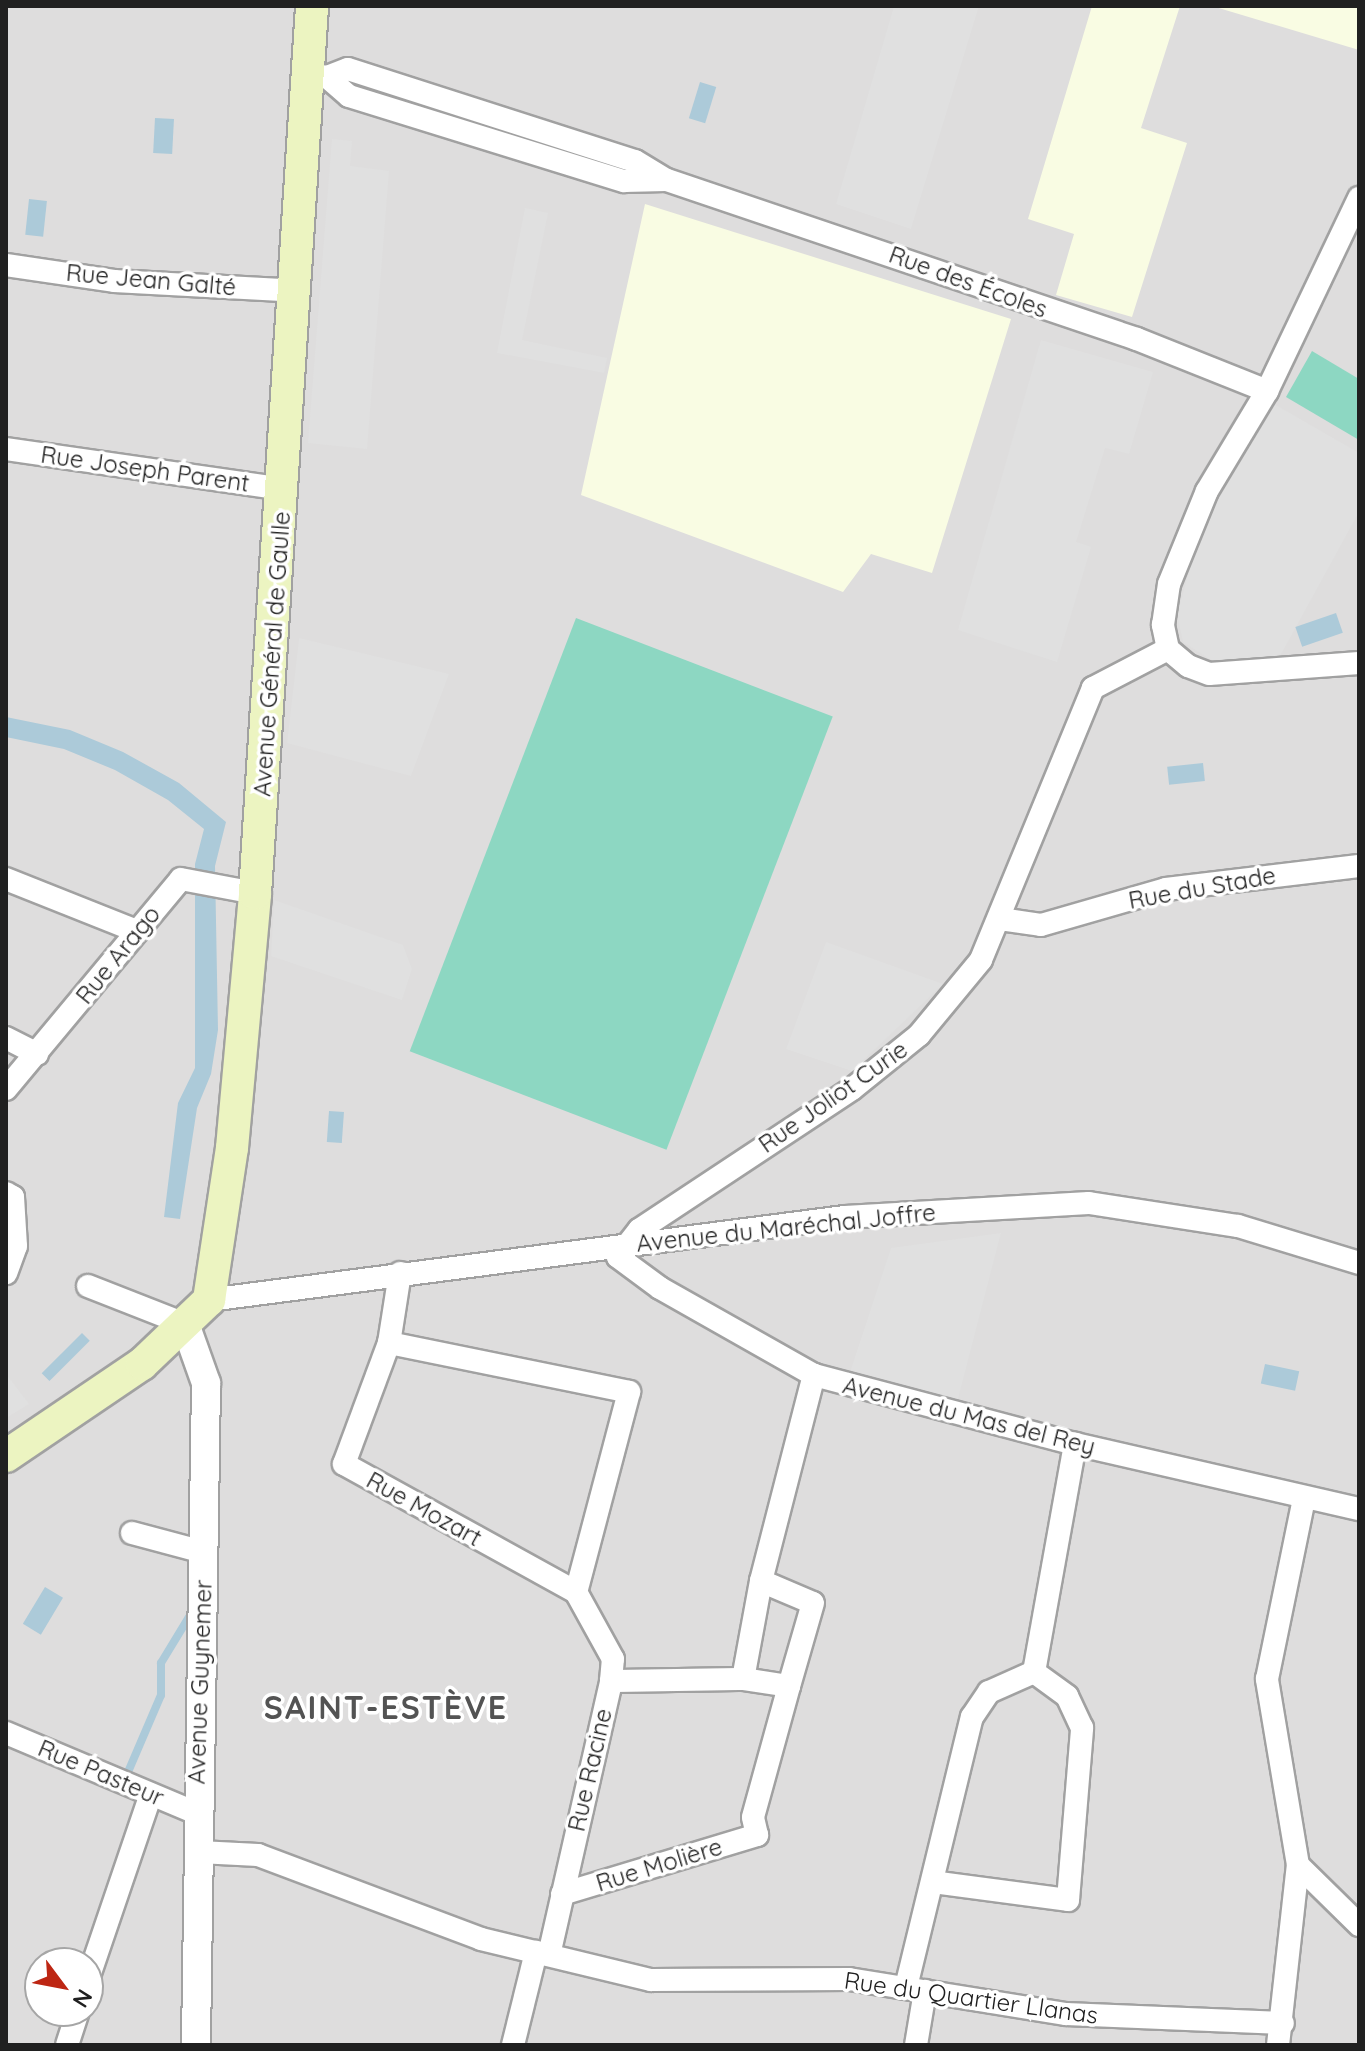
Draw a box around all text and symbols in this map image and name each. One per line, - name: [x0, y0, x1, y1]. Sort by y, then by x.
- street label: Rue des Écoles: [885, 240, 1051, 324]
- street label: Rue Jean Galté: [65, 258, 237, 302]
- street label: Rue Joseph Parent: [39, 440, 251, 498]
- street label: Avenue Général de Gaulle: [248, 510, 296, 798]
- street label: Rue du Stade: [1126, 861, 1278, 915]
- street label: Rue Arago: [70, 900, 166, 1010]
- street label: Rue Joliot Curie: [753, 1035, 913, 1159]
- street label: Avenue du Maréchal Joffre: [635, 1198, 937, 1258]
- street label: Avenue du Mas del Rey: [840, 1371, 1098, 1461]
- street label: Rue Mozart: [361, 1466, 487, 1552]
- street label: Avenue Guynemer: [182, 1579, 218, 1785]
- district label: SAINT-ESTÈVE: [264, 1688, 508, 1726]
- street label: Rue Racine: [562, 1706, 618, 1834]
- street label: Rue Pasteur: [34, 1734, 168, 1812]
- street label: Rue Molière: [592, 1832, 726, 1898]
- north arrow: [24, 1947, 104, 2027]
- street label: Rue du Quartier Llanas: [842, 1966, 1100, 2030]
- text: N: [67, 1984, 99, 2013]

